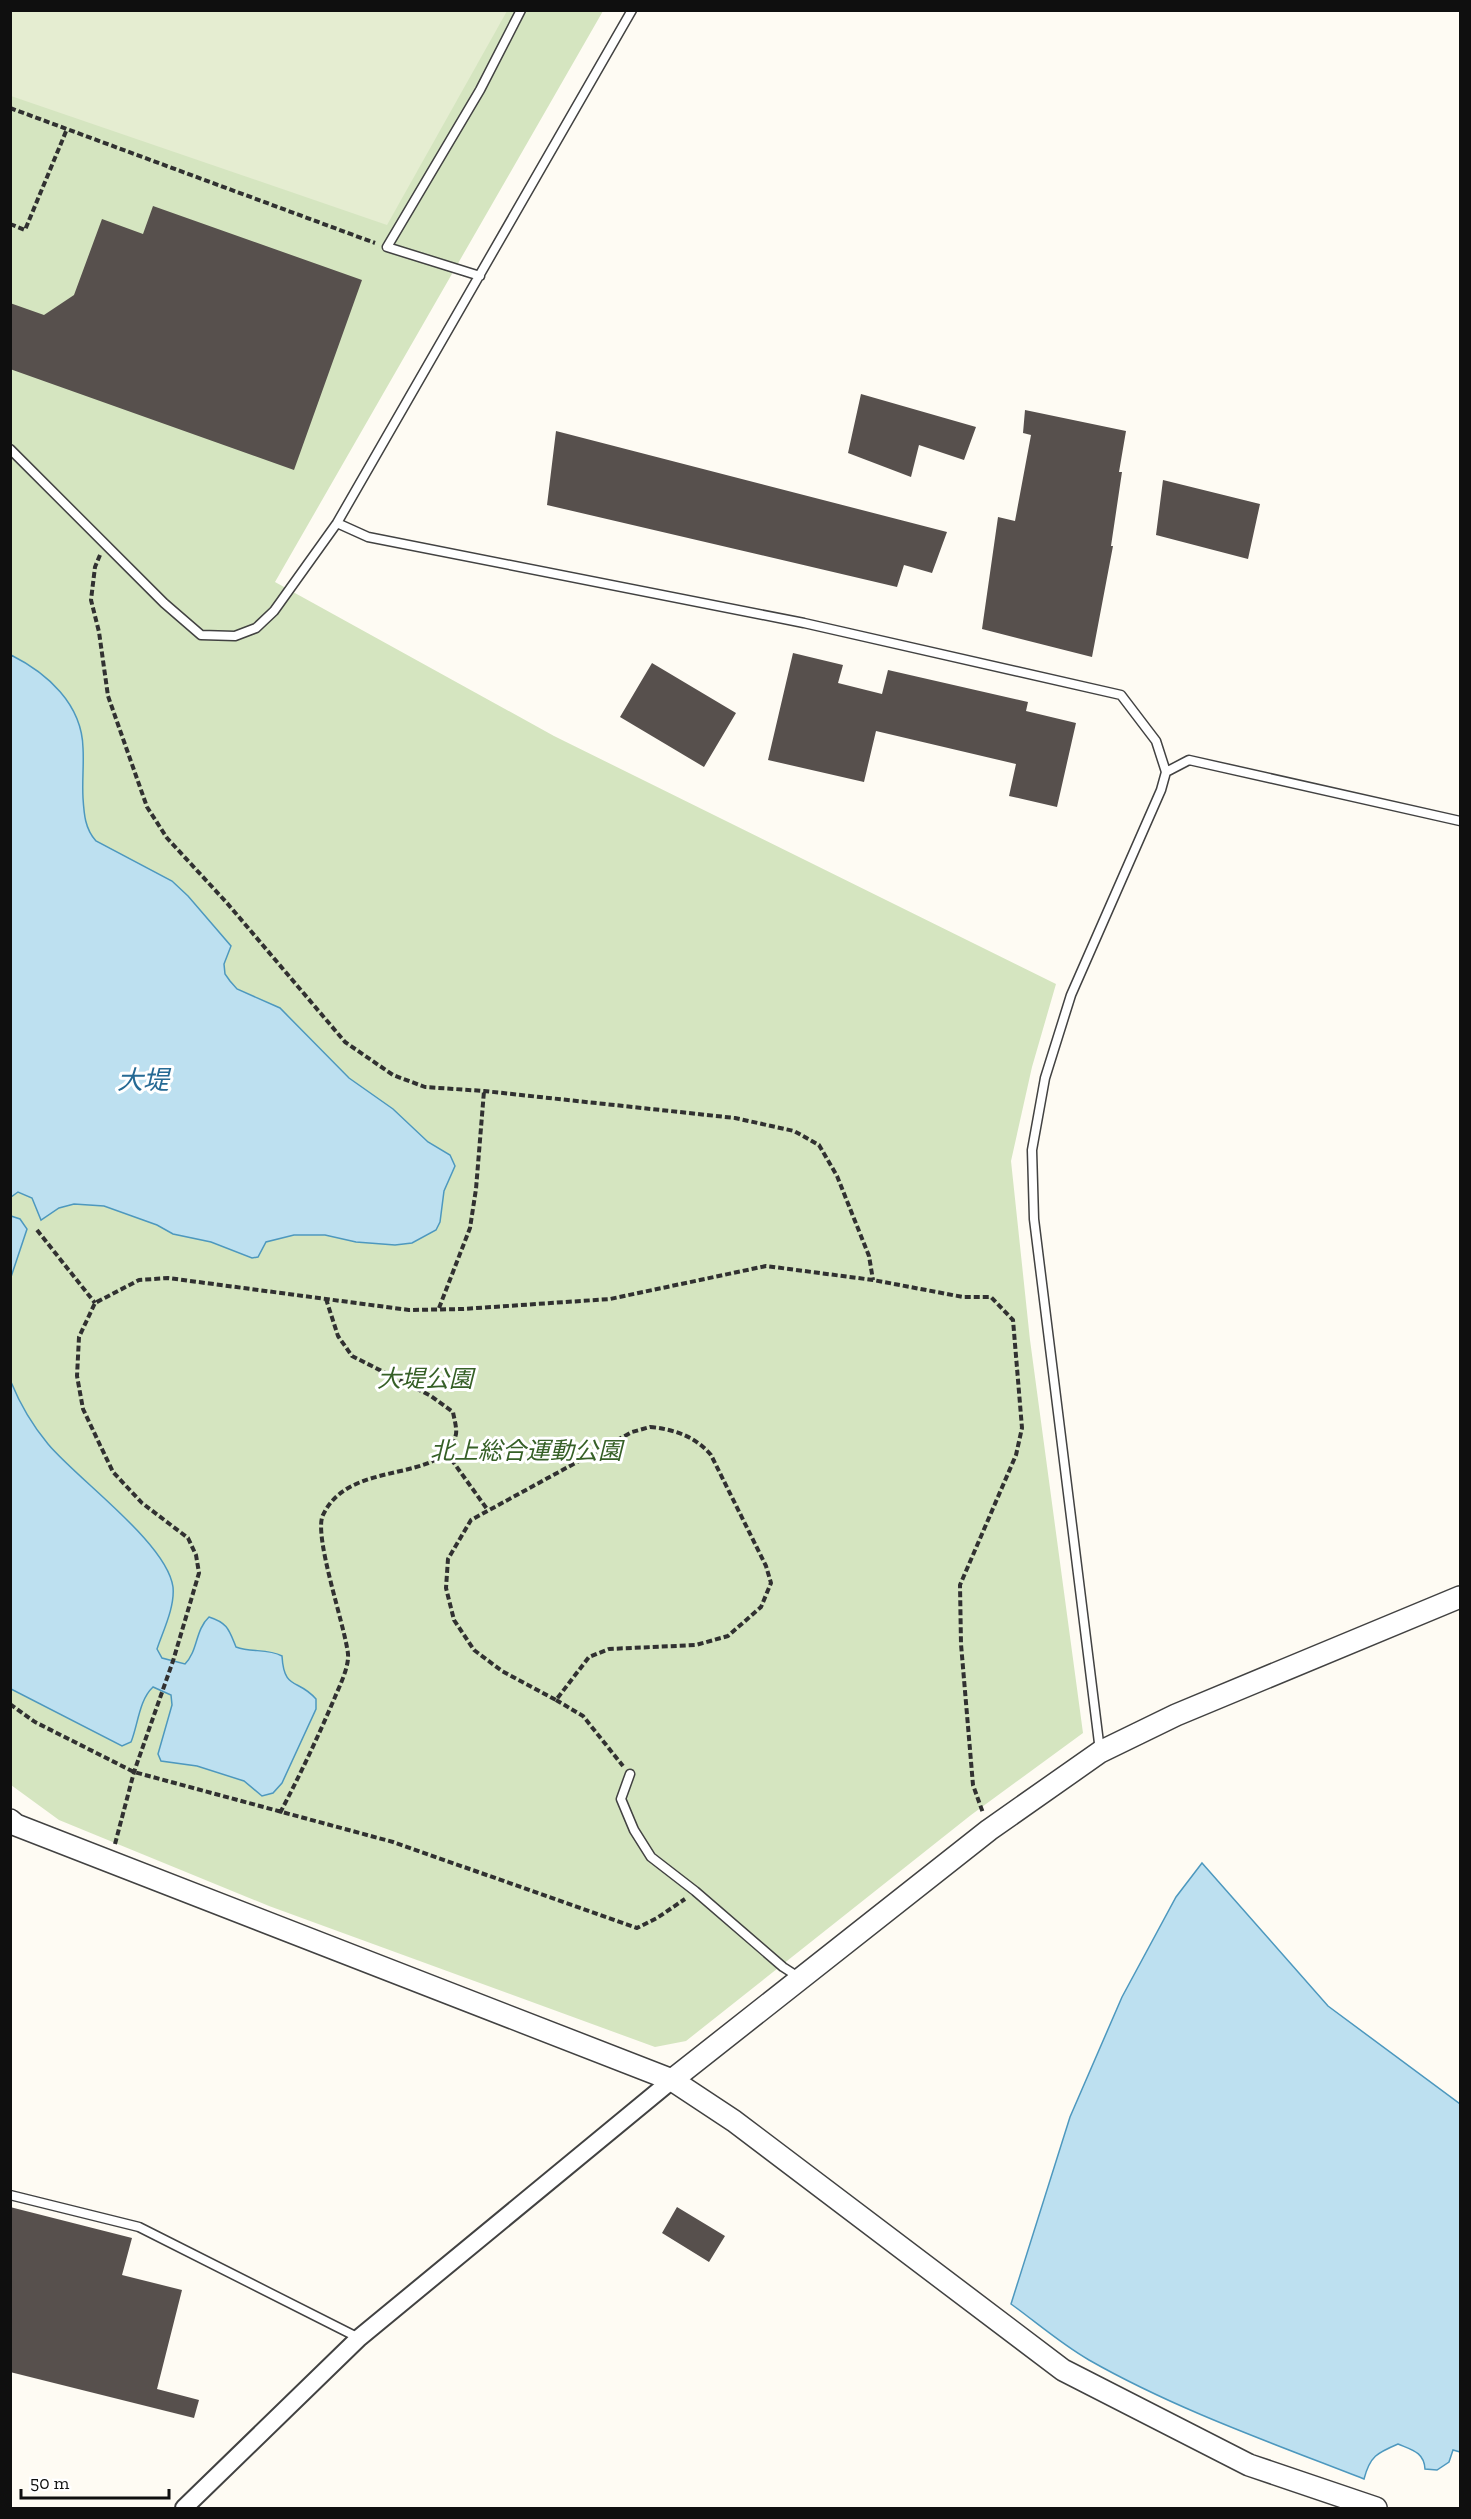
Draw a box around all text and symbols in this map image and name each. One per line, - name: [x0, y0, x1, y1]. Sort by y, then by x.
- water label: 大堤: [117, 1064, 172, 1096]
- park label: 大堤公園: [377, 1364, 476, 1393]
- park label: 北上総合運動公園: [430, 1436, 625, 1465]
- scale bar: [21, 2462, 170, 2500]
- text: 50 m: [30, 2472, 70, 2494]

